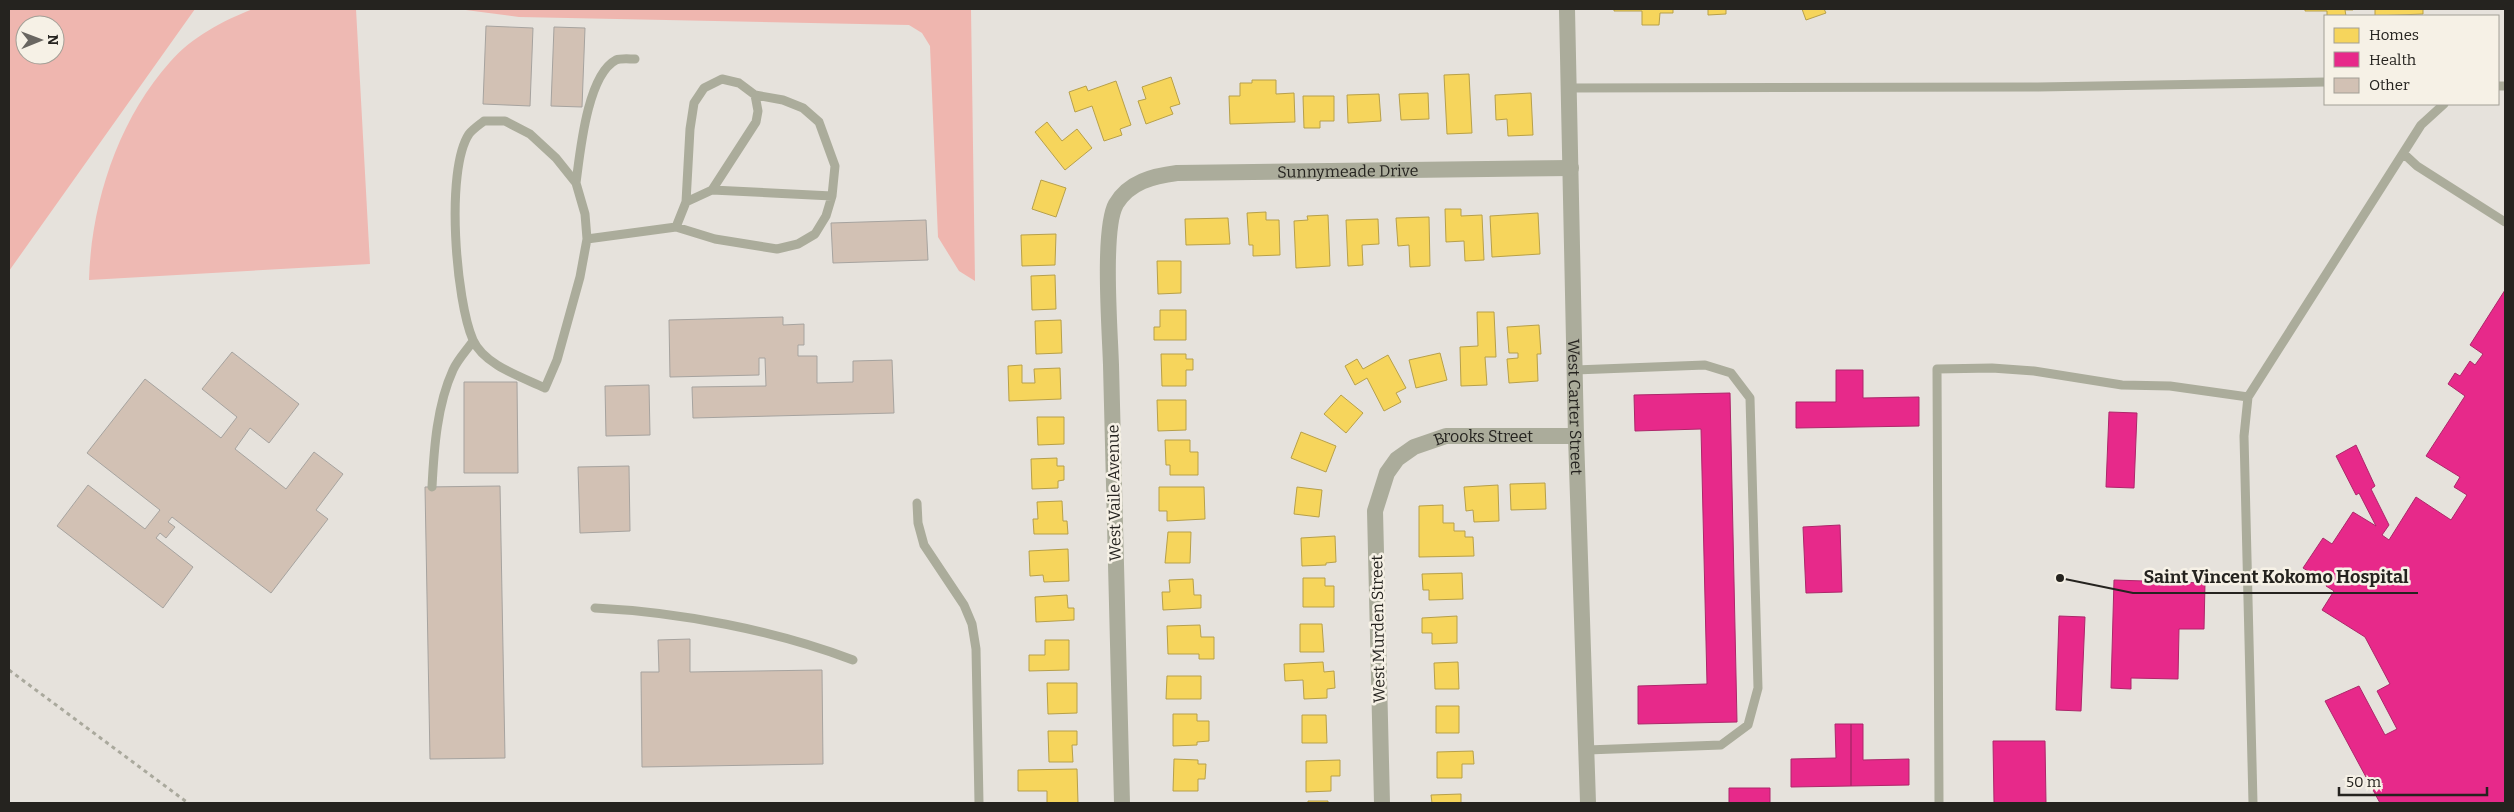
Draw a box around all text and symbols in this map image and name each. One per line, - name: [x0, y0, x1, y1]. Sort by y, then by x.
- north arrow: [15, 15, 65, 65]
- legend: [2324, 15, 2499, 105]
- text: Homes: [2369, 26, 2419, 44]
- text: N: [44, 34, 61, 46]
- text: Health: [2369, 51, 2417, 69]
- text: Other: [2369, 76, 2410, 94]
- street label: Sunnymeade Drive: [1277, 160, 1418, 181]
- street label: West Carter Street: [1564, 339, 1587, 476]
- street label: West Vaile Avenue: [1103, 425, 1125, 561]
- street label: Brooks Street: [1431, 427, 1533, 449]
- street label: West Murden Street: [1367, 555, 1389, 703]
- callout: Saint Vincent Kokomo Hospital: [2133, 560, 2418, 593]
- text: Saint Vincent Kokomo Hospital: [2143, 566, 2409, 588]
- scale bar: [2339, 764, 2486, 796]
- text: 50 m: [2346, 773, 2382, 791]

